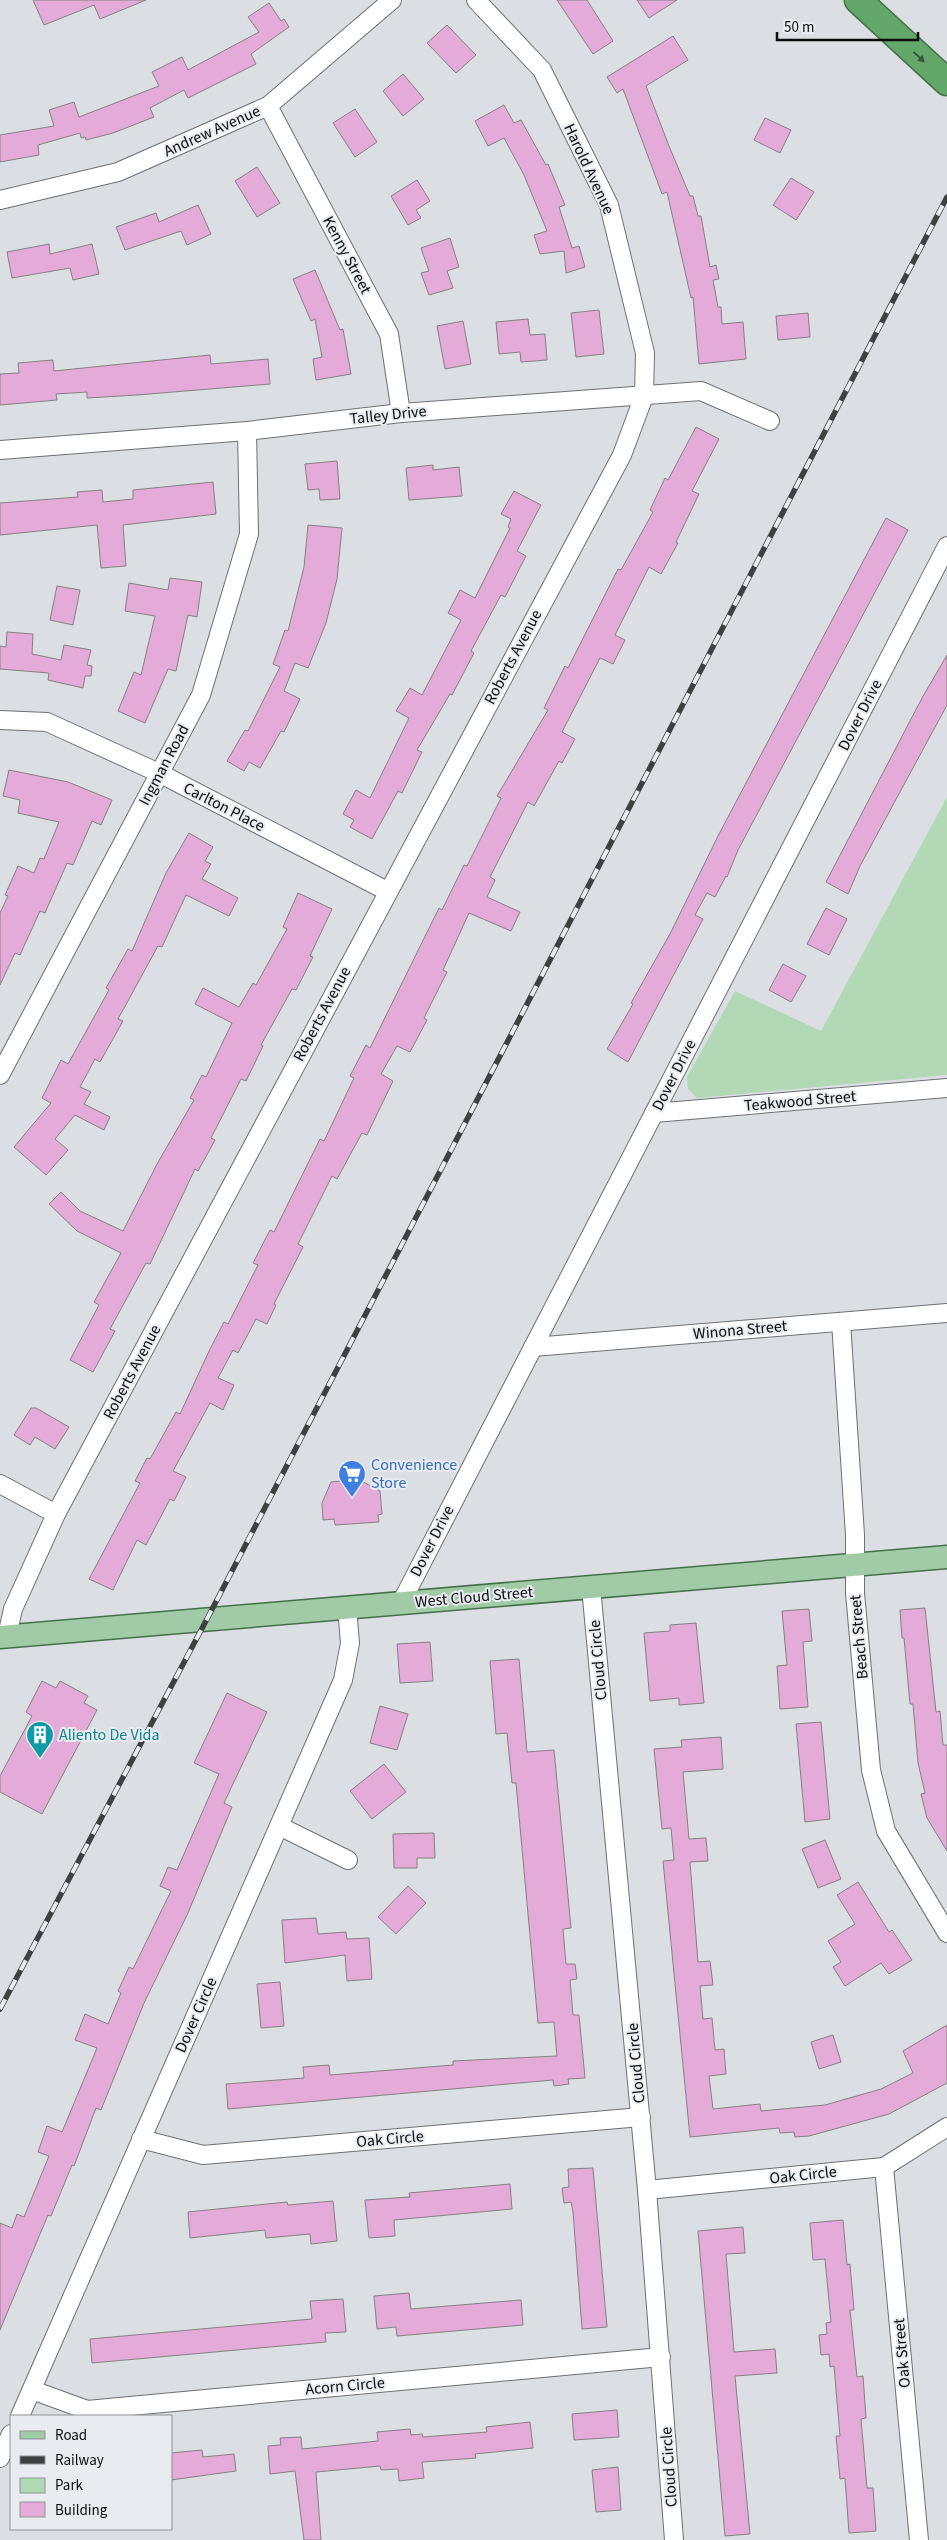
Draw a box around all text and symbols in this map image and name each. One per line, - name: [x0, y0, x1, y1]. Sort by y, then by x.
- scale bar: [777, 10, 918, 42]
- text: 50 m: [784, 17, 814, 38]
- one-way arrow: [913, 51, 925, 63]
- street label: Andrew Avenue: [160, 100, 264, 162]
- street label: Harold Avenue: [558, 120, 620, 218]
- street label: Kenny Street: [317, 212, 377, 298]
- street label: Talley Drive: [349, 400, 428, 430]
- street label: Roberts Avenue: [479, 606, 547, 708]
- street label: Dover Drive: [833, 676, 887, 754]
- street label: Ingman Road: [133, 721, 195, 809]
- street label: Carlton Place: [179, 777, 269, 837]
- street label: Roberts Avenue: [288, 963, 356, 1065]
- street label: Dover Drive: [647, 1036, 701, 1114]
- street label: Teakwood Street: [743, 1085, 857, 1117]
- street label: Winona Street: [692, 1315, 788, 1345]
- street label: Roberts Avenue: [98, 1321, 166, 1423]
- place label: Convenience Store: [371, 1454, 457, 1494]
- supermarket icon: Convenience Store: [337, 1459, 367, 1498]
- street label: Dover Drive: [405, 1502, 459, 1580]
- street label: West Cloud Street: [414, 1581, 534, 1613]
- street label: Beach Street: [844, 1593, 874, 1680]
- street label: Cloud Circle: [584, 1619, 612, 1701]
- building icon: Aliento De Vida: [25, 1720, 55, 1759]
- place label: Aliento De Vida: [59, 1724, 160, 1746]
- street label: Dover Circle: [170, 1974, 222, 2056]
- street label: Cloud Circle: [622, 2022, 650, 2104]
- street label: Oak Circle: [355, 2125, 425, 2153]
- street label: Oak Circle: [768, 2161, 838, 2189]
- street label: Oak Street: [888, 2317, 916, 2389]
- street label: Acorn Circle: [304, 2372, 386, 2400]
- legend: [10, 2415, 172, 2530]
- text: Road: [55, 2425, 87, 2446]
- street label: Cloud Circle: [655, 2426, 683, 2508]
- text: Railway: [55, 2450, 104, 2471]
- text: Park: [55, 2475, 84, 2496]
- text: Building: [55, 2500, 108, 2521]

